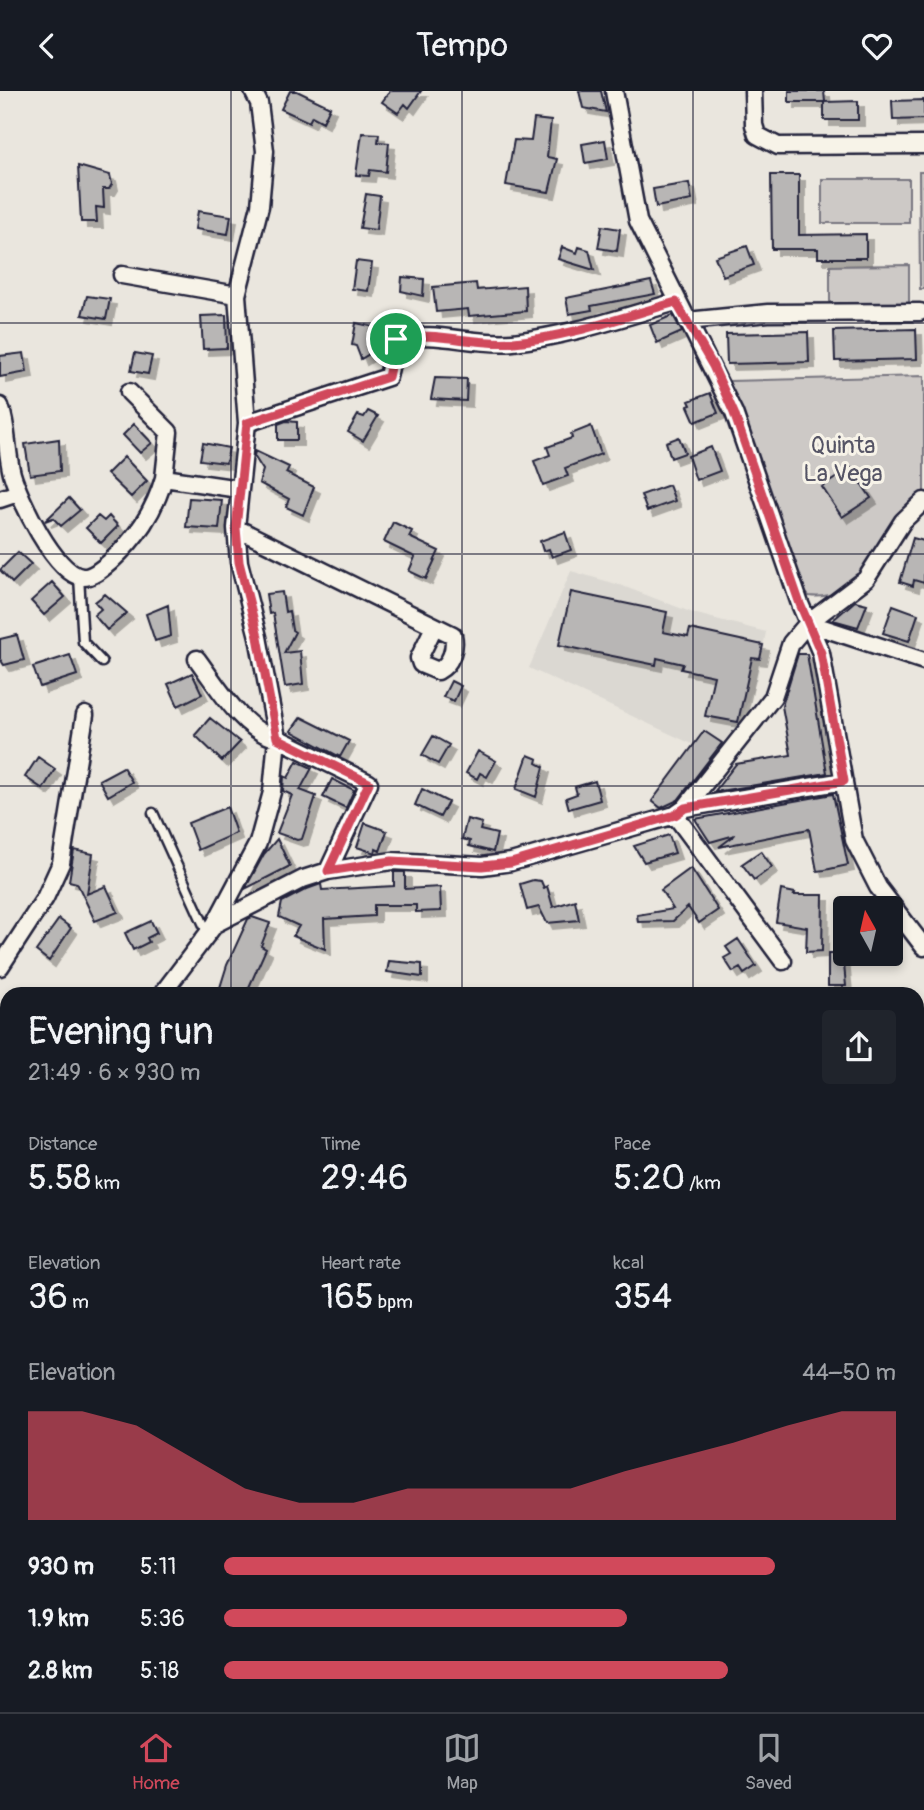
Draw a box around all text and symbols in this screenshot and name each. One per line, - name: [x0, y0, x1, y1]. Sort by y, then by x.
- text: Tempo: [416, 26, 508, 66]
- icon: back: [28, 27, 66, 65]
- icon: heart: [858, 27, 896, 65]
- pin: [366, 309, 426, 369]
- icon: arrive: [377, 320, 415, 358]
- park label: Quinta La Vega: [803, 431, 883, 488]
- north arrow: [833, 896, 903, 966]
- map controls: [833, 896, 903, 966]
- text: Evening run: [28, 1008, 214, 1056]
- button: share: [822, 1010, 896, 1084]
- text: 21:49 · 6 × 930 m: [28, 1058, 200, 1087]
- text: Distance: [28, 1132, 97, 1156]
- text: Time: [321, 1132, 360, 1156]
- text: Pace: [613, 1132, 651, 1156]
- text: 5.58: [28, 1156, 91, 1200]
- text: 29:46: [321, 1156, 408, 1200]
- text: 5:20: [613, 1156, 685, 1200]
- text: km: [91, 1171, 120, 1195]
- text: /km: [685, 1171, 721, 1195]
- text: Elevation: [28, 1251, 100, 1275]
- text: Heart rate: [321, 1251, 401, 1275]
- text: kcal: [613, 1251, 644, 1275]
- text: 36: [28, 1275, 68, 1319]
- text: 165: [321, 1275, 374, 1319]
- text: 354: [613, 1275, 672, 1319]
- text: m: [68, 1290, 89, 1314]
- text: bpm: [374, 1290, 413, 1314]
- text: Elevation: [28, 1358, 116, 1387]
- text: 44–50 m: [802, 1358, 896, 1387]
- text: 930 m: [28, 1552, 94, 1581]
- text: 5:11: [140, 1552, 177, 1581]
- text: 1.9 km: [28, 1604, 89, 1633]
- text: 5:36: [140, 1604, 185, 1633]
- text: 2.8 km: [28, 1656, 93, 1685]
- text: 5:18: [140, 1656, 179, 1685]
- tab: Home: [132, 1729, 180, 1795]
- tab: Map: [443, 1729, 481, 1795]
- tab: Saved: [745, 1729, 792, 1795]

